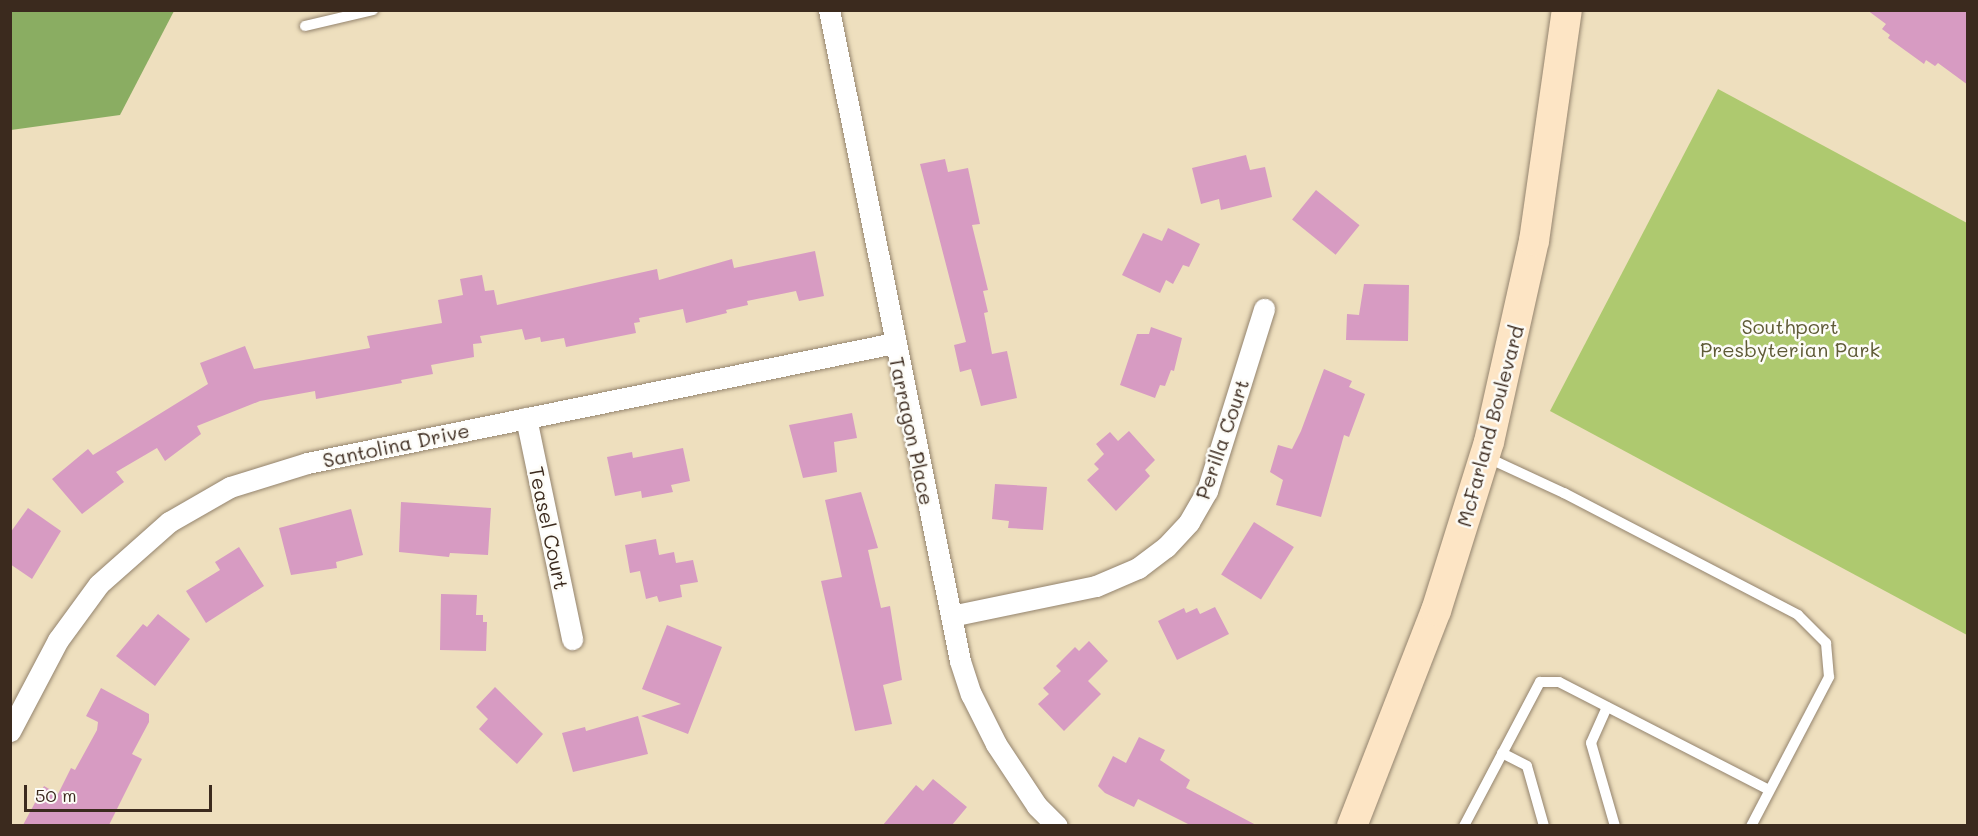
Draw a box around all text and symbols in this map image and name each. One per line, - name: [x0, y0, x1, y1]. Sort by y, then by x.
- park label: Southport Presbyterian Park: [1700, 314, 1880, 361]
- street label: McFarland Boulevard: [1452, 323, 1528, 529]
- street label: Tarragon Place: [885, 355, 939, 507]
- street label: Perilla Court: [1190, 376, 1254, 502]
- street label: Santolina Drive: [320, 418, 472, 472]
- street label: Teasel Court: [524, 464, 574, 592]
- scale bar: [27, 773, 214, 811]
- text: 50 m: [35, 783, 77, 807]

